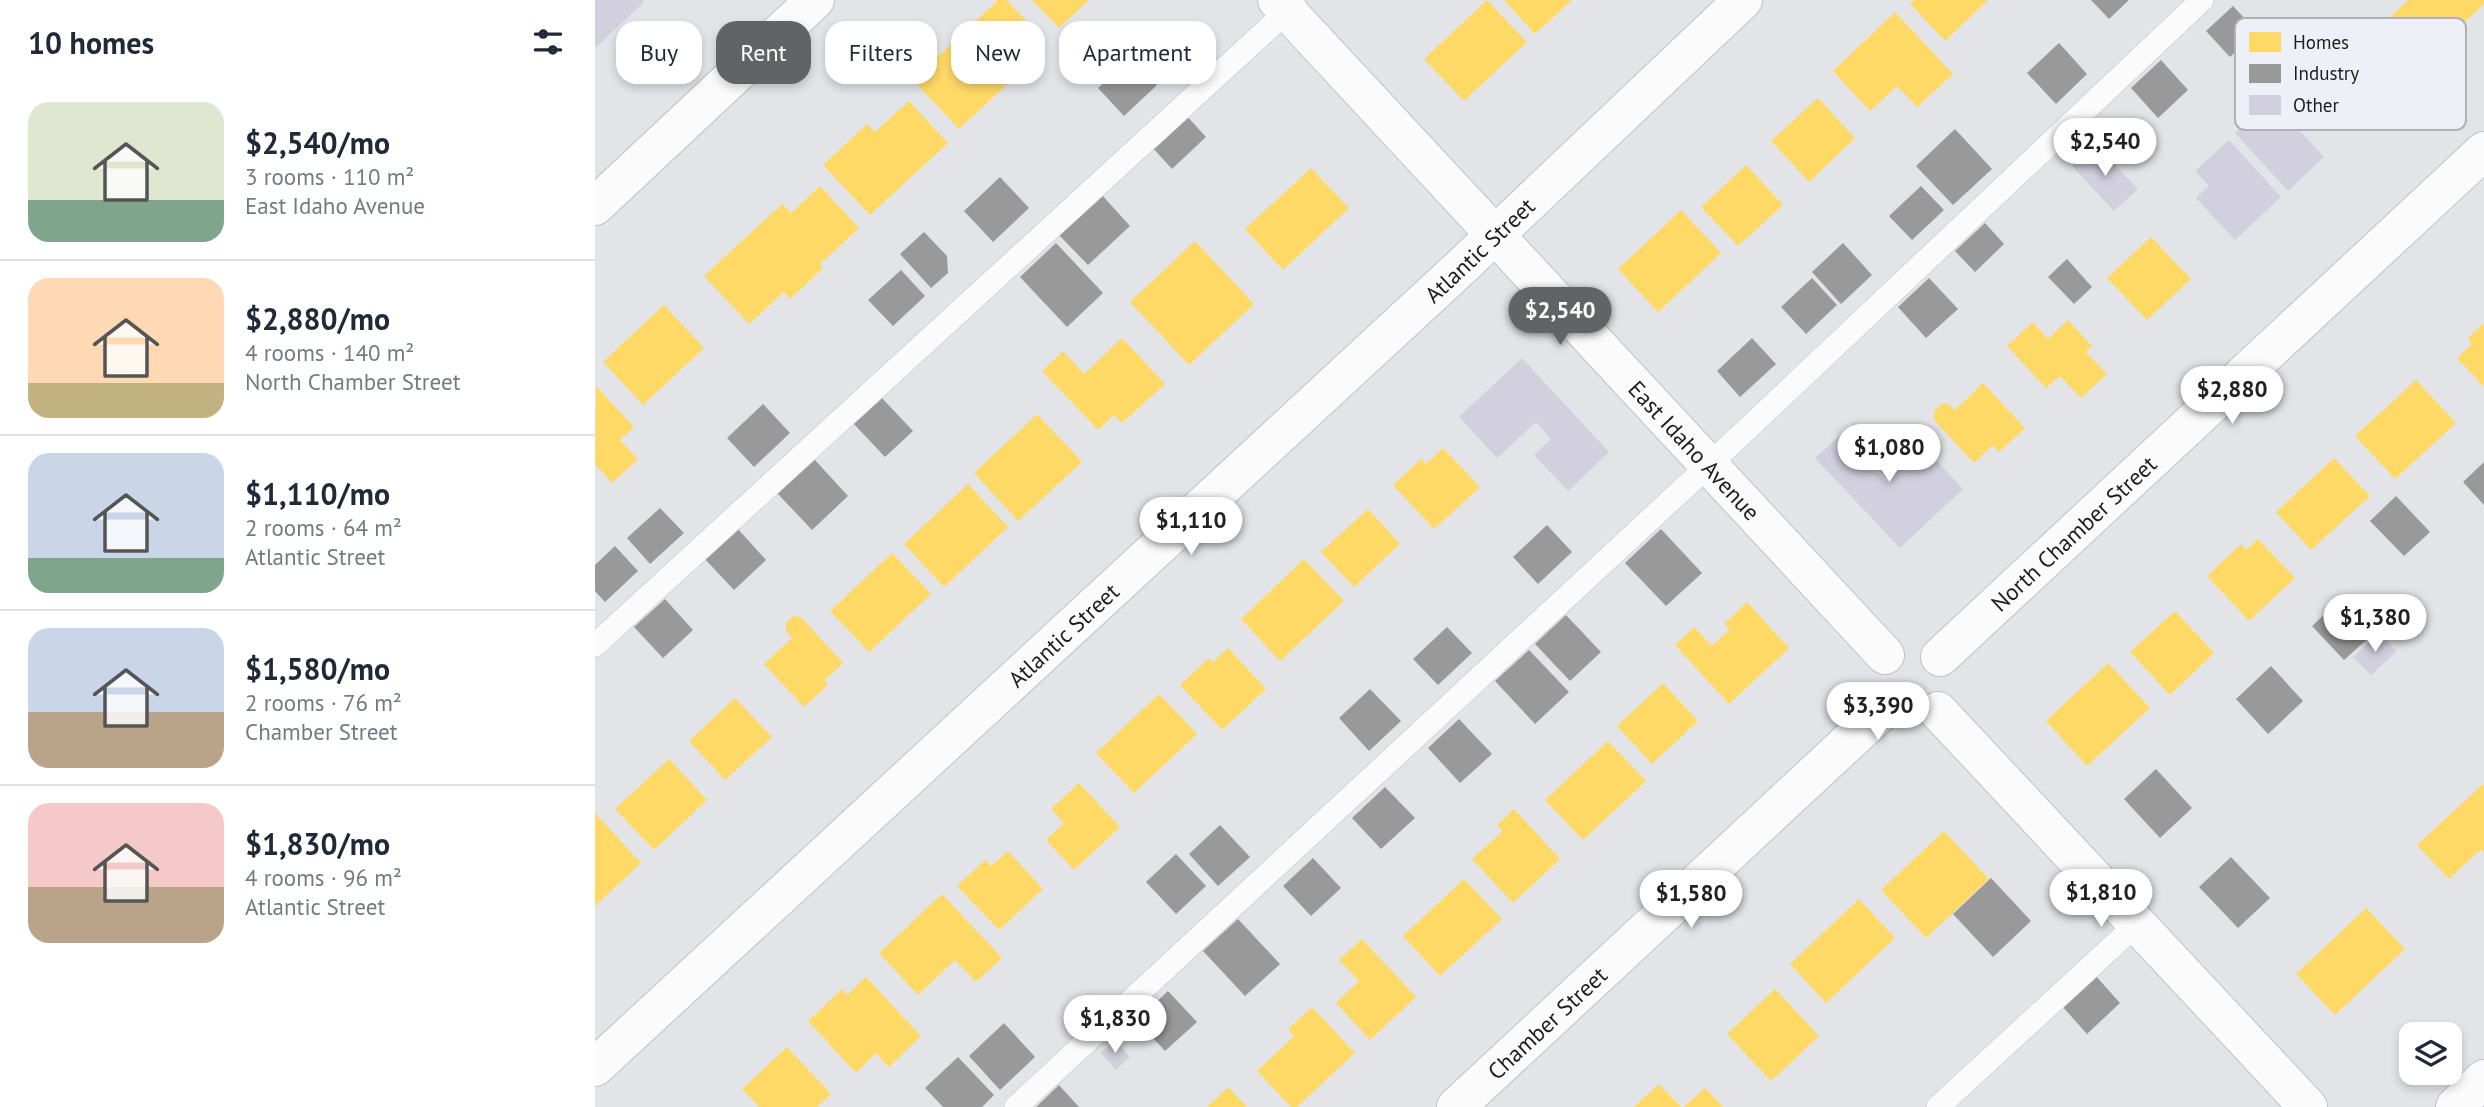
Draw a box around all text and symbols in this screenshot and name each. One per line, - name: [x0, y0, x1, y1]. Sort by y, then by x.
- legend: [2235, 18, 2466, 130]
- chip: Buy: [616, 21, 702, 84]
- chip: Rent: [716, 21, 811, 84]
- chip: Filters: [825, 21, 937, 84]
- chip: New: [951, 21, 1045, 84]
- chip: Apartment: [1059, 21, 1216, 84]
- text: 10 homes: [28, 23, 154, 62]
- icon: filters: [529, 23, 567, 61]
- text: Homes: [2293, 30, 2349, 54]
- text: Industry: [2293, 61, 2359, 85]
- text: Other: [2293, 93, 2339, 117]
- pin: $2,540: [2048, 118, 2162, 178]
- text: $2,540/mo: [245, 123, 390, 162]
- text: $2,540: [2069, 126, 2141, 155]
- icon: home: [84, 130, 168, 214]
- text: 3 rooms · 110 m²: [245, 162, 414, 191]
- text: East Idaho Avenue: [245, 191, 425, 220]
- street label: Atlantic Street: [1418, 191, 1540, 308]
- pin: $2,540: [1503, 288, 1617, 347]
- text: $2,540: [1524, 295, 1596, 324]
- text: $2,880/mo: [245, 299, 390, 338]
- icon: home: [84, 306, 168, 390]
- text: 4 rooms · 140 m²: [245, 338, 414, 367]
- pin: $2,880: [2175, 366, 2289, 426]
- text: North Chamber Street: [245, 367, 460, 396]
- street label: East Idaho Avenue: [1623, 374, 1767, 526]
- text: $2,880: [2196, 374, 2268, 403]
- pin: $1,080: [1832, 424, 1946, 484]
- text: $1,080: [1853, 432, 1925, 461]
- street label: North Chamber Street: [1984, 449, 2162, 617]
- text: $1,110/mo: [245, 474, 390, 513]
- icon: home: [84, 481, 168, 565]
- pin: $1,110: [1134, 498, 1248, 557]
- text: $1,110: [1155, 505, 1227, 534]
- text: 2 rooms · 64 m²: [245, 513, 402, 542]
- text: Atlantic Street: [245, 542, 385, 571]
- street label: Atlantic Street: [1002, 576, 1125, 693]
- pin: $1,380: [2318, 594, 2432, 654]
- text: $1,380: [2339, 602, 2411, 631]
- text: $1,580/mo: [245, 649, 390, 688]
- icon: home: [84, 656, 168, 740]
- pin: $3,390: [1821, 682, 1935, 742]
- text: 2 rooms · 76 m²: [245, 688, 402, 717]
- text: $3,390: [1842, 690, 1914, 719]
- text: Chamber Street: [245, 717, 398, 746]
- text: $1,830/mo: [245, 824, 390, 863]
- icon: home: [84, 831, 168, 915]
- text: 4 rooms · 96 m²: [245, 863, 402, 892]
- pin: $1,580: [1634, 870, 1748, 930]
- pin: $1,810: [2044, 870, 2158, 929]
- text: $1,810: [2065, 877, 2137, 906]
- text: $1,580: [1655, 878, 1727, 907]
- text: Atlantic Street: [245, 892, 385, 921]
- street label: Chamber Street: [1481, 960, 1613, 1085]
- pin: $1,830: [1058, 996, 1172, 1055]
- text: $1,830: [1079, 1003, 1151, 1032]
- map controls: [2399, 1022, 2462, 1085]
- button: layers: [2399, 1022, 2462, 1085]

